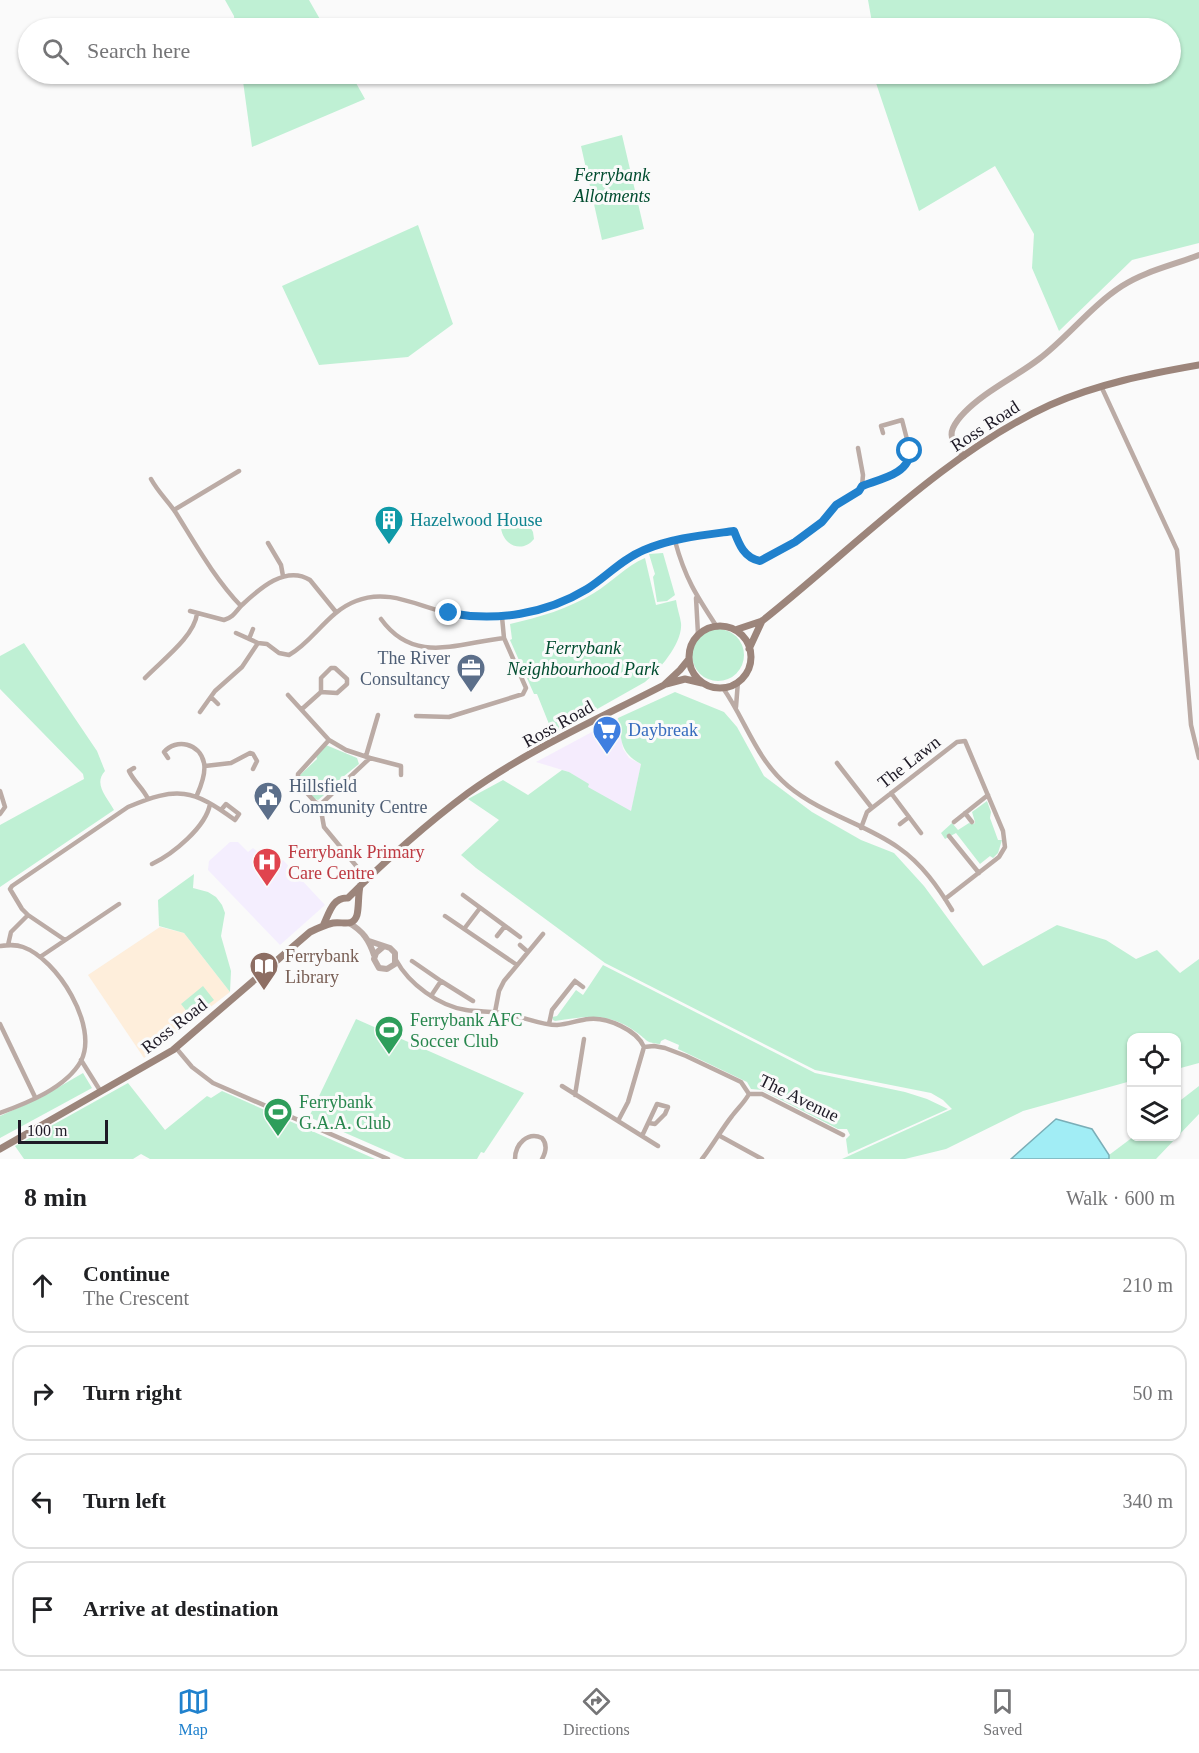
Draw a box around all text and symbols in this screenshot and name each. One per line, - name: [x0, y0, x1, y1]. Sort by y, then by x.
- search box: [18, 18, 1181, 84]
- icon: search: [39, 35, 72, 68]
- text: Search here: [87, 38, 190, 63]
- park label: Ferrybank Allotments: [573, 165, 651, 206]
- street label: Ross Road: [947, 397, 1023, 455]
- route start: [896, 437, 922, 463]
- building icon: Hazelwood House: [373, 504, 405, 546]
- place label: Hazelwood House: [410, 510, 542, 530]
- route end: [435, 599, 461, 625]
- park label: Ferrybank Neighbourhood Park: [506, 638, 660, 679]
- place label: The River Consultancy: [360, 648, 450, 689]
- office icon: The River Consultancy: [455, 652, 487, 694]
- street label: Ross Road: [519, 696, 597, 752]
- supermarket icon: Daybreak: [591, 714, 623, 756]
- place label: Daybreak: [628, 720, 698, 740]
- street label: The Lawn: [874, 732, 944, 792]
- place label: Hillsfield Community Centre: [289, 776, 428, 817]
- public building icon: Hillsfield Community Centre: [252, 780, 284, 822]
- place label: Ferrybank Primary Care Centre: [288, 842, 424, 883]
- hospital icon: Ferrybank Primary Care Centre: [251, 846, 283, 888]
- place label: Ferrybank Library: [285, 946, 359, 987]
- library icon: Ferrybank Library: [248, 950, 280, 992]
- street label: Ross Road: [137, 994, 211, 1058]
- place label: Ferrybank AFC Soccer Club: [410, 1010, 523, 1051]
- sports icon: Ferrybank AFC Soccer Club: [373, 1014, 405, 1056]
- map controls: [1127, 1033, 1181, 1141]
- button: locate: [1127, 1033, 1181, 1087]
- street label: The Avenue: [756, 1070, 842, 1126]
- button: layers: [1127, 1087, 1181, 1141]
- place label: Ferrybank G.A.A. Club: [299, 1092, 391, 1133]
- sports icon: Ferrybank G.A.A. Club: [262, 1096, 294, 1138]
- scale bar: [18, 1117, 108, 1144]
- text: 100 m: [27, 1122, 67, 1139]
- text: 8 min: [24, 1183, 87, 1212]
- text: Walk · 600 m: [1066, 1187, 1175, 1209]
- text: Continue: [83, 1261, 170, 1286]
- icon: ahead: [26, 1269, 59, 1302]
- text: 210 m: [1122, 1274, 1173, 1296]
- text: The Crescent: [83, 1287, 189, 1309]
- icon: right: [26, 1377, 59, 1410]
- text: Turn right: [83, 1380, 182, 1405]
- text: 50 m: [1132, 1382, 1173, 1404]
- icon: left: [26, 1485, 59, 1518]
- text: Turn left: [83, 1488, 166, 1513]
- text: 340 m: [1122, 1490, 1173, 1512]
- icon: arrive: [26, 1593, 59, 1626]
- text: Arrive at destination: [83, 1596, 279, 1621]
- tab: Map: [177, 1685, 210, 1739]
- tab: Directions: [563, 1685, 630, 1739]
- tab: Saved: [983, 1685, 1022, 1739]

